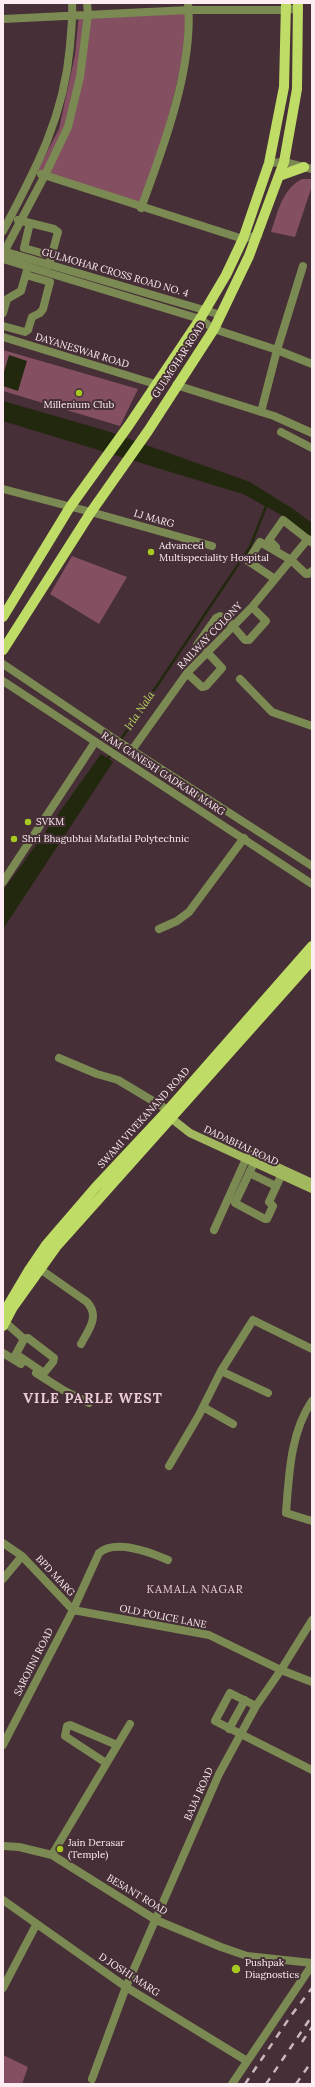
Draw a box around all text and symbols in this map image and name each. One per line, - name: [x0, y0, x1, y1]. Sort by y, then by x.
- street label: GULMOHAR CROSS ROAD NO. 4: [40, 246, 190, 300]
- street label: GULMOHAR ROAD: [150, 320, 208, 400]
- street label: DAYANESWAR ROAD: [34, 331, 130, 371]
- marker: Millenium Club: [74, 388, 84, 398]
- place label: Millenium Club: [44, 399, 114, 411]
- street label: LJ MARG: [132, 508, 176, 530]
- place label: Advanced Multispeciality Hospital: [159, 540, 269, 564]
- marker: Advanced Multispeciality Hospital: [146, 547, 156, 557]
- street label: RAILWAY COLONY: [175, 600, 245, 672]
- water label: Irla Nala: [122, 689, 158, 733]
- street label: RAM GANESH GADKARI MARG: [99, 730, 227, 818]
- place label: SVKM: [36, 816, 64, 828]
- marker: SVKM: [23, 817, 33, 827]
- place label: Shri Bhagubhai Mafatlal Polytechnic: [22, 833, 189, 845]
- marker: Shri Bhagubhai Mafatlal Polytechnic: [9, 834, 19, 844]
- street label: SWAMI VIVEKANAND ROAD: [95, 1065, 193, 1171]
- street label: DADABHAI ROAD: [202, 1123, 280, 1169]
- district label: VILE PARLE WEST: [23, 1391, 163, 1407]
- street label: BPD MARG: [33, 1553, 77, 1599]
- district label: KAMALA NAGAR: [146, 1583, 244, 1597]
- street label: OLD POLICE LANE: [118, 1603, 208, 1631]
- street label: SAROJINI ROAD: [12, 1626, 56, 1698]
- street label: BAJAJ ROAD: [182, 1766, 216, 1822]
- place label: Jain Derasar (Temple): [68, 1837, 125, 1860]
- marker: Jain Derasar (Temple): [55, 1844, 65, 1854]
- street label: BESANT ROAD: [104, 1872, 170, 1918]
- street label: D JOSHI MARG: [96, 1951, 162, 1999]
- place label: Pushpak Diagnostics: [245, 1957, 299, 1980]
- marker: Pushpak Diagnostics: [230, 1963, 242, 1975]

